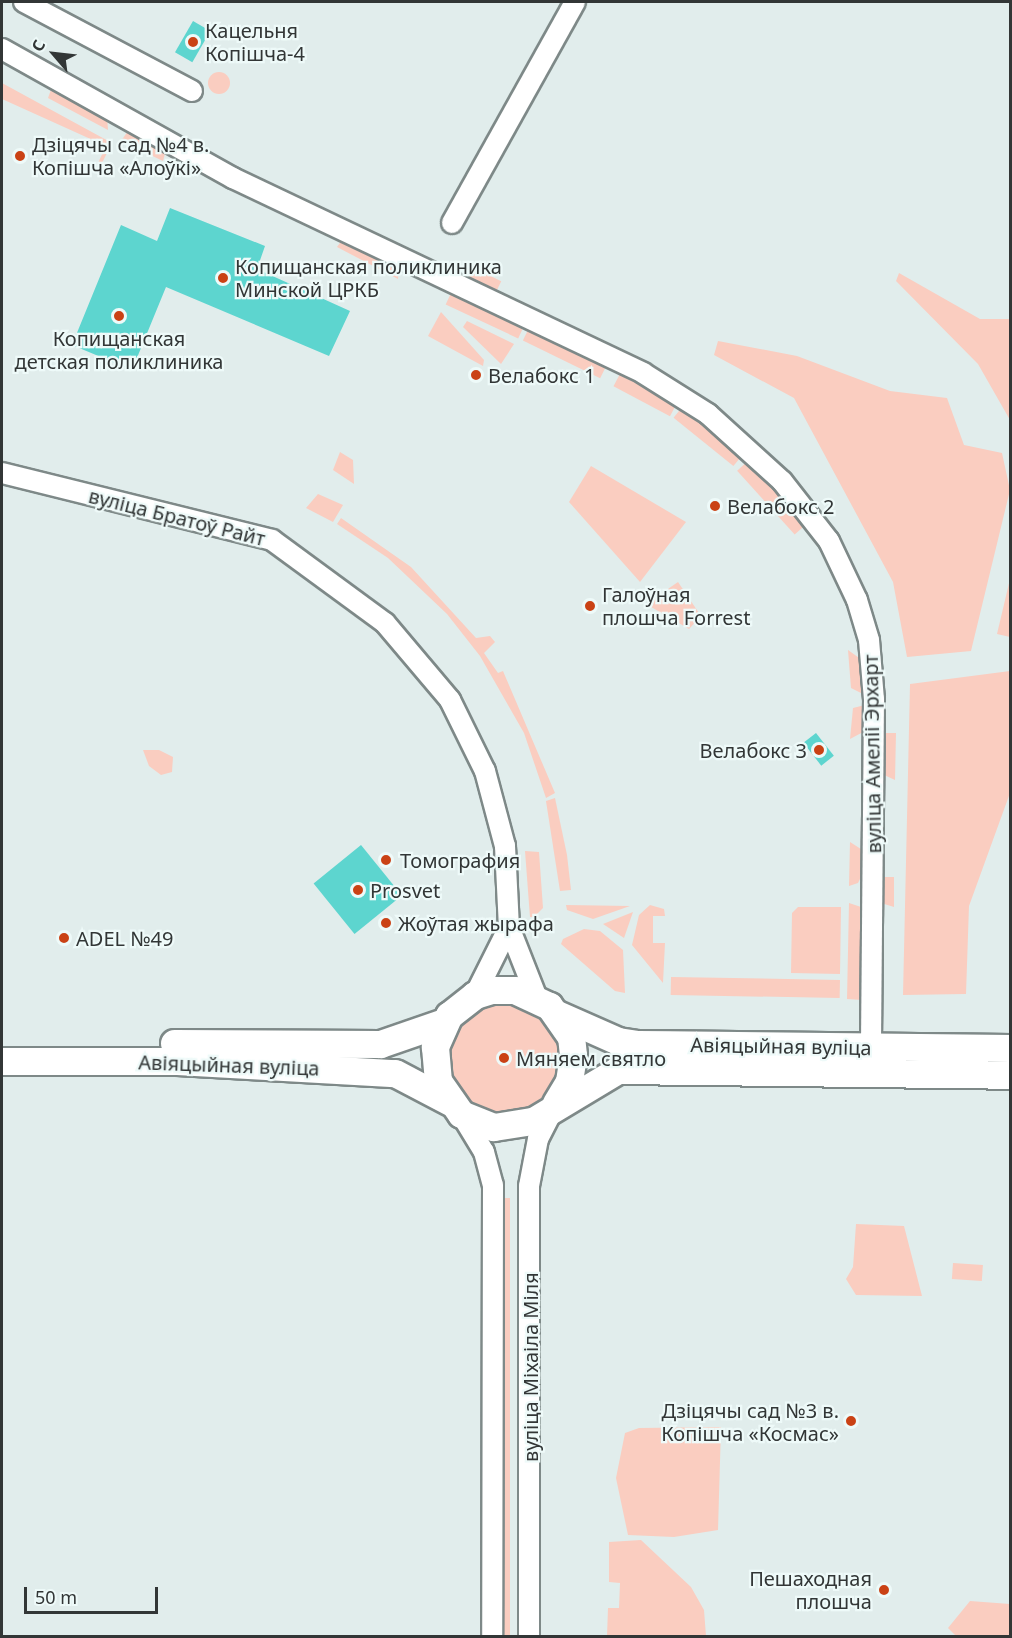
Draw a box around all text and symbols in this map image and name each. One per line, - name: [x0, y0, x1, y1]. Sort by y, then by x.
- place label: Кацельня Копішча-4: [205, 19, 305, 66]
- north arrow: [24, 24, 84, 84]
- marker: Кацельня Копішча-4: [186, 35, 200, 49]
- text: С: [26, 36, 50, 55]
- place label: Дзіцячы сад №4 в. Копішча «Алоўкі»: [32, 132, 209, 179]
- marker: Дзіцячы сад №4 в. Копішча «Алоўкі»: [13, 149, 27, 163]
- place label: Копищанская поликлиника Минской ЦРКБ: [235, 254, 502, 301]
- marker: Копищанская поликлиника Минской ЦРКБ: [216, 271, 230, 285]
- marker: Копищанская детская поликлиника: [112, 309, 126, 323]
- place label: Копищанская детская поликлиника: [15, 326, 223, 373]
- place label: Велабокс 1: [488, 363, 595, 387]
- marker: Велабокс 1: [469, 368, 483, 382]
- street label: вуліца Братоў Райт: [86, 483, 268, 551]
- place label: Велабокс 2: [727, 494, 834, 518]
- marker: Велабокс 2: [708, 499, 722, 513]
- place label: Галоўная плошча Forrest: [602, 582, 750, 629]
- marker: Галоўная плошча Forrest: [583, 599, 597, 613]
- street label: вуліца Амеліі Эрхарт: [858, 654, 886, 854]
- place label: Велабокс 3: [700, 738, 807, 762]
- marker: Велабокс 3: [812, 743, 826, 757]
- place label: Томография: [400, 848, 520, 872]
- marker: Томография: [377, 851, 395, 869]
- place label: Prosvet: [370, 878, 440, 902]
- marker: Prosvet: [351, 883, 365, 897]
- place label: Жоўтая жырафа: [398, 911, 554, 935]
- marker: Жоўтая жырафа: [379, 916, 393, 930]
- place label: ADEL №49: [76, 926, 173, 950]
- marker: ADEL №49: [57, 931, 71, 945]
- street label: Авіяцыйная вуліца: [690, 1032, 872, 1060]
- place label: Мяняем святло: [516, 1046, 666, 1070]
- street label: Авіяцыйная вуліца: [138, 1050, 320, 1080]
- marker: Мяняем святло: [497, 1051, 511, 1065]
- street label: вуліца Міхаіла Міля: [518, 1272, 542, 1462]
- place label: Дзіцячы сад №3 в. Копішча «Космас»: [661, 1398, 839, 1445]
- marker: Дзіцячы сад №3 в. Копішча «Космас»: [844, 1414, 858, 1428]
- place label: Пешаходная плошча: [749, 1566, 872, 1613]
- scale bar: [27, 1575, 160, 1613]
- marker: Пешаходная плошча: [877, 1583, 891, 1597]
- text: 50 m: [35, 1585, 77, 1609]

